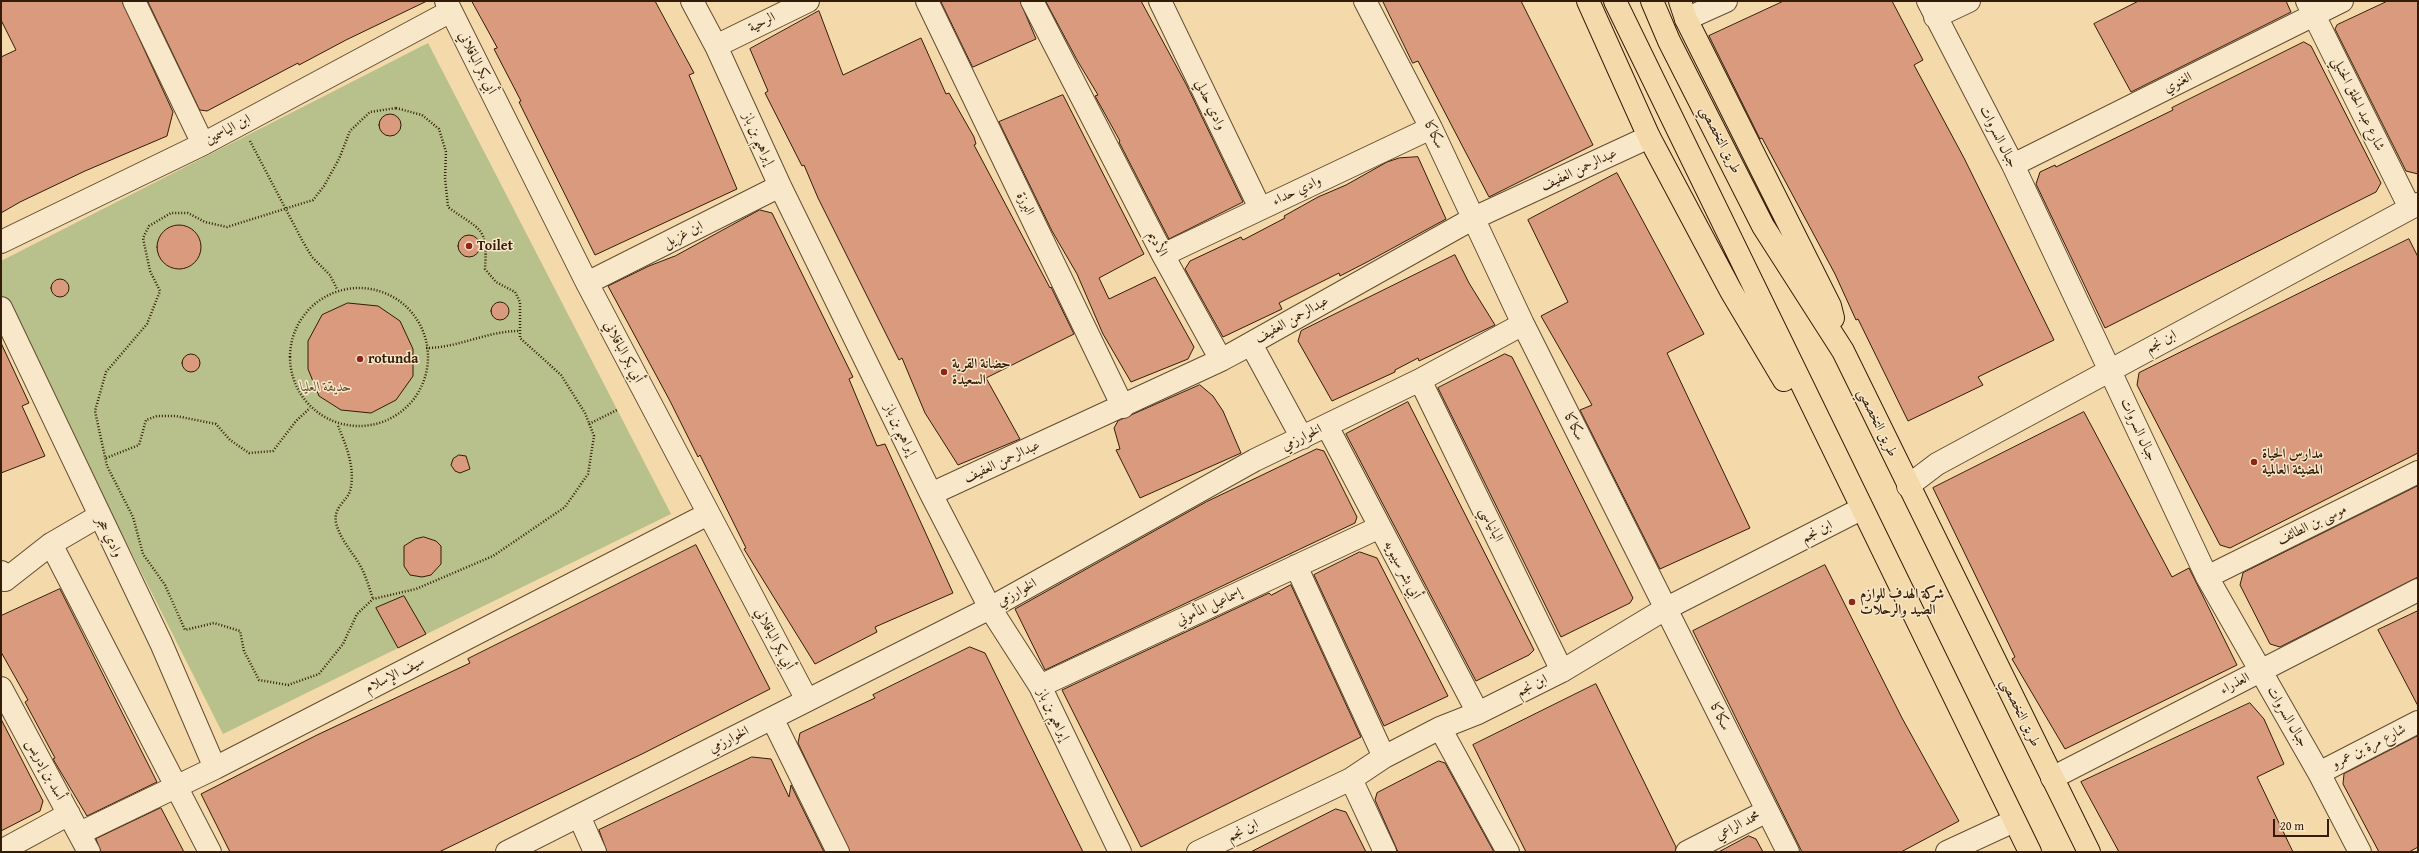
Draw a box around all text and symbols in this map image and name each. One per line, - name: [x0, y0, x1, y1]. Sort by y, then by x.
- street label: الرحية: [746, 9, 778, 37]
- street label: أبي بكر الباقلاني: [454, 29, 500, 97]
- street label: شارع عبد الحلق الحنبلي: [2328, 54, 2388, 154]
- street label: الغنوي: [2161, 69, 2195, 97]
- street label: وادي حدلي: [1191, 77, 1229, 133]
- street label: طريق التخصصي: [1696, 103, 1744, 177]
- street label: جبال السروات: [1975, 103, 2021, 171]
- street label: إبراهيم بن باز: [739, 110, 777, 168]
- street label: ابن الياسمين: [202, 111, 254, 149]
- street label: سكاكا: [1420, 118, 1448, 152]
- street label: عبدالرحمن العفيف: [1538, 145, 1620, 195]
- street label: وادي حداء: [1270, 172, 1324, 210]
- street label: البرزة: [1012, 190, 1038, 218]
- street label: ابن غزيل: [660, 218, 706, 252]
- street label: الأديم: [1143, 228, 1171, 260]
- place label: Toilet: [477, 238, 513, 254]
- marker: Toilet: [464, 241, 474, 251]
- street label: عبدالرحمن العفيف: [1252, 293, 1332, 347]
- street label: أبي بكر الباقلاني: [600, 318, 646, 386]
- street label: ابن نجم: [2143, 327, 2179, 357]
- place label: rotunda: [368, 351, 418, 367]
- marker: rotunda: [355, 354, 365, 364]
- place label: حضانة القرية السعيدة: [952, 356, 1011, 388]
- marker: حضانة القرية السعيدة: [939, 367, 949, 377]
- park label: حديقة العليا: [300, 379, 352, 395]
- street label: طريق التخصصي: [1853, 386, 1901, 460]
- street label: جبال السروات: [2116, 396, 2160, 464]
- street label: إبراهيم بن باز: [880, 401, 920, 459]
- street label: سكاكا: [1560, 410, 1588, 444]
- street label: الخوارزمي: [1279, 421, 1325, 455]
- street label: عبدالرحمن العفيف: [961, 437, 1043, 487]
- place label: مدارس الحياة المضيئة العالمية: [2262, 446, 2323, 478]
- marker: مدارس الحياة المضيئة العالمية: [2249, 457, 2259, 467]
- street label: موسى بن الطائف: [2275, 501, 2349, 549]
- street label: البانياسي: [1475, 505, 1507, 545]
- street label: وادي حجر: [92, 514, 126, 560]
- street label: ابن نجم: [1799, 517, 1835, 547]
- street label: أبي بشر سيبويه: [1380, 538, 1424, 602]
- street label: الخوارزمي: [994, 575, 1040, 611]
- street label: إسماعيل المأموني: [1173, 584, 1245, 630]
- place label: شركة الهدف للوازم الصيد والرحلات: [1860, 586, 1944, 618]
- marker: شركة الهدف للوازم الصيد والرحلات: [1847, 597, 1857, 607]
- street label: أبي بكر الباقلاني: [751, 605, 797, 673]
- street label: سيف الإسلام: [362, 653, 428, 697]
- street label: العذراء: [2217, 669, 2253, 699]
- street label: ابن نجم: [1514, 671, 1550, 701]
- street label: طريق التخصصي: [1996, 676, 2044, 750]
- street label: جبال السروات: [2263, 684, 2311, 750]
- street label: إبراهيم بن باز: [1033, 686, 1073, 744]
- street label: سكاكا: [1706, 700, 1734, 734]
- street label: شارع مرة بن عمرو: [2329, 721, 2409, 773]
- street label: الخوارزمي: [706, 723, 752, 757]
- street label: أسد بن إدريس: [22, 736, 68, 804]
- street label: محمد الراعي: [1713, 808, 1763, 844]
- scale bar: [2275, 811, 2331, 837]
- street label: ابن نجم: [1225, 816, 1261, 846]
- text: 20 m: [2280, 817, 2304, 834]

